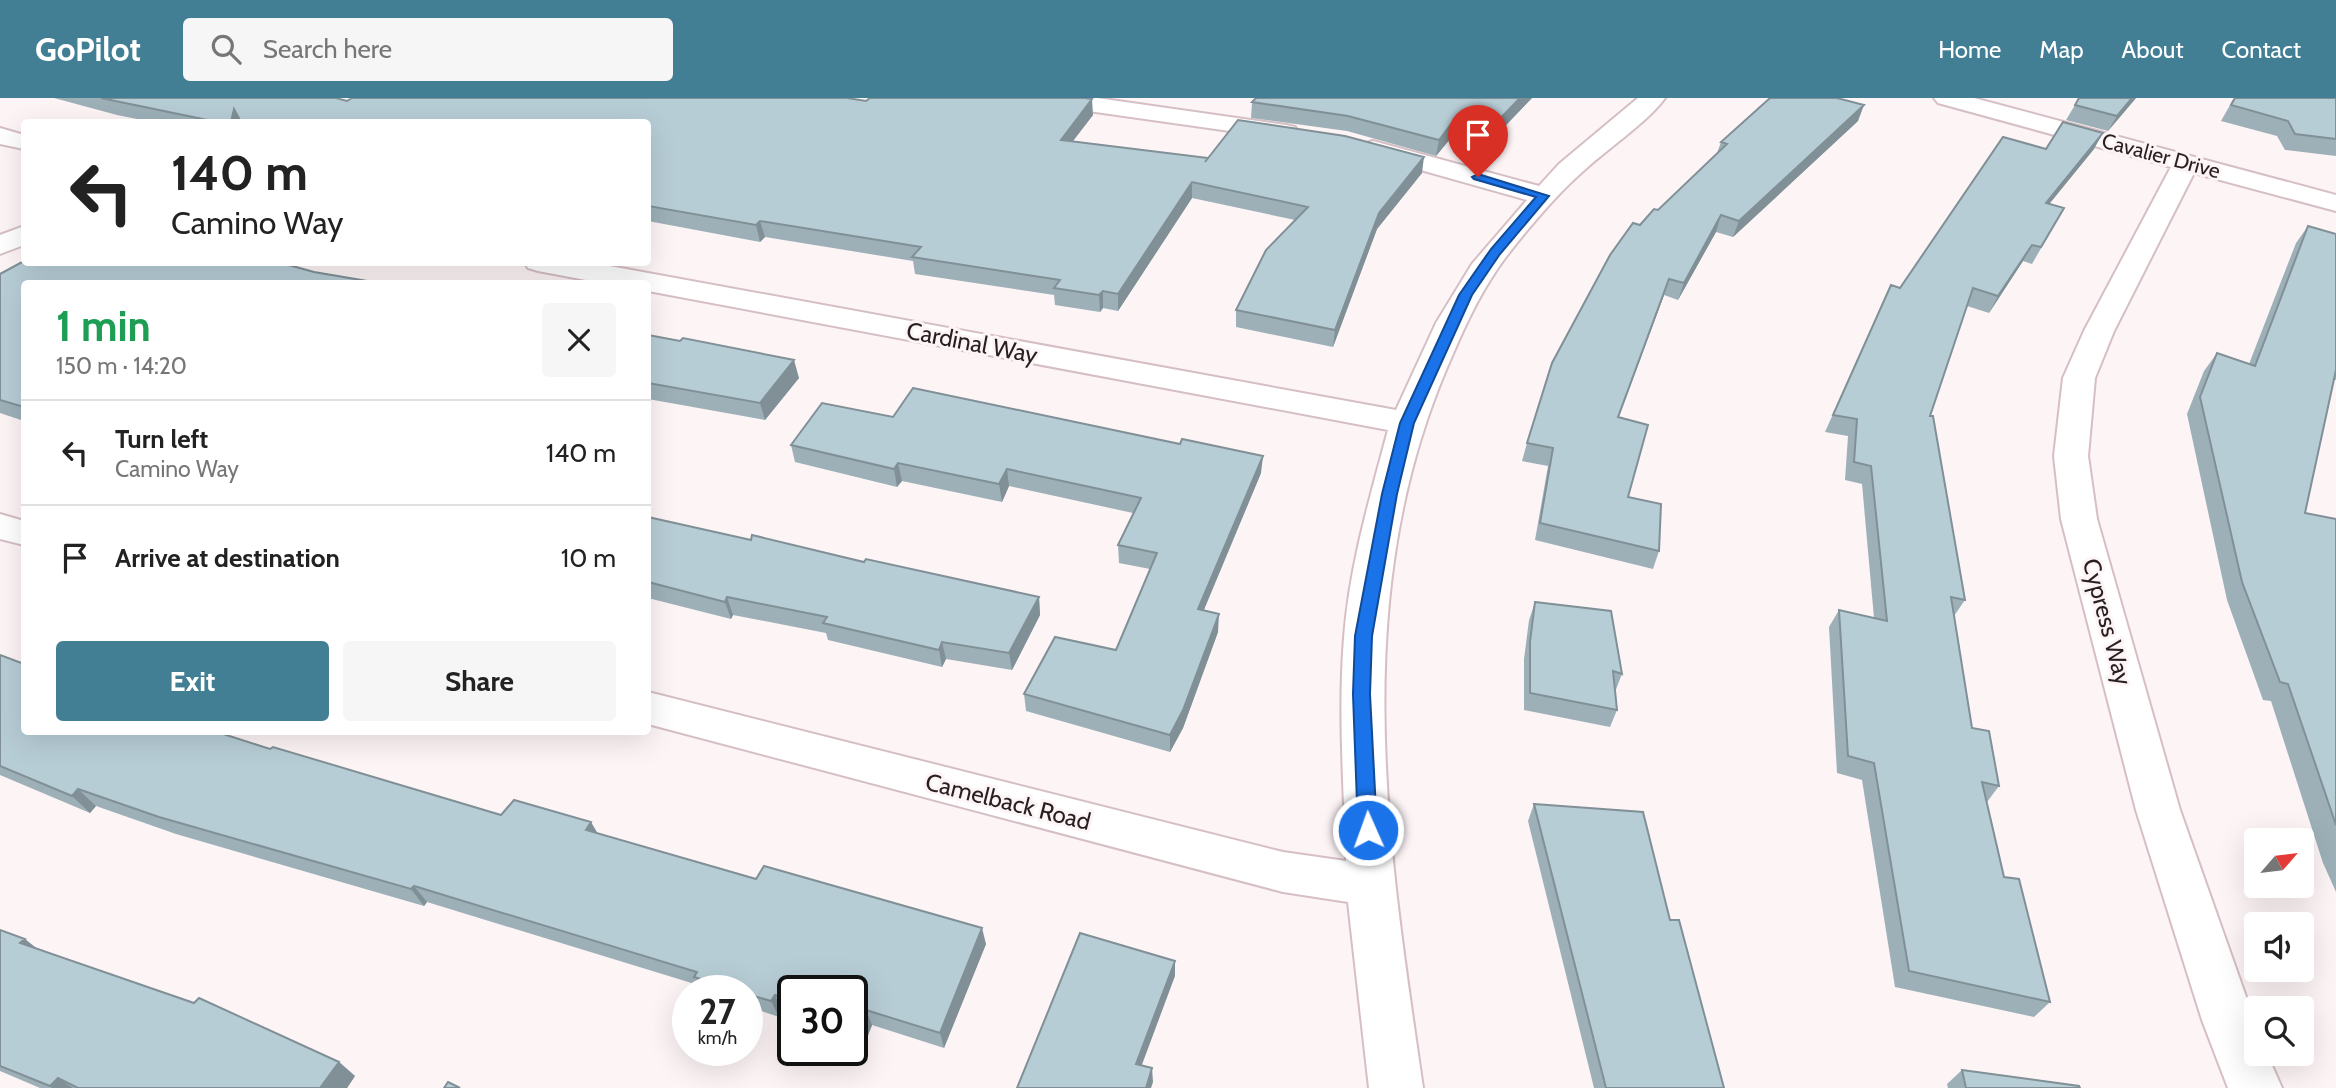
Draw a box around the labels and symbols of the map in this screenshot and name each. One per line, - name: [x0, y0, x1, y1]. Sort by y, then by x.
- pin: [1448, 105, 1508, 177]
- street label: Cavalier Drive: [2099, 128, 2223, 183]
- street label: Cardinal Way: [904, 316, 1040, 369]
- street label: Cypress Way: [2077, 555, 2138, 688]
- street label: Camelback Road: [923, 767, 1094, 836]
- position arrow: [1331, 793, 1405, 867]
- north arrow: [2244, 828, 2314, 898]
- speed limit sign: 30: [777, 975, 868, 1066]

